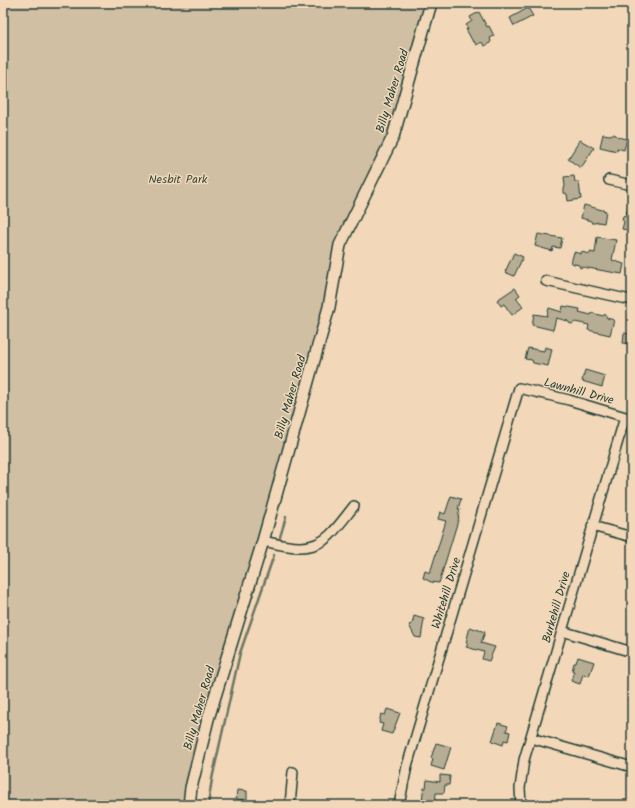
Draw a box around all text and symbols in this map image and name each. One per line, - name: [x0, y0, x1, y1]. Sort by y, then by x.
- street label: Billy Maher Road: [371, 46, 415, 135]
- park label: Nesbit Park: [149, 170, 208, 189]
- street label: Billy Maher Road: [269, 352, 312, 441]
- street label: Lawnhill Drive: [542, 373, 617, 410]
- street label: Whitehill Drive: [427, 555, 467, 631]
- street label: Burkehill Drive: [537, 569, 576, 645]
- street label: Billy Maher Road: [178, 663, 221, 752]

